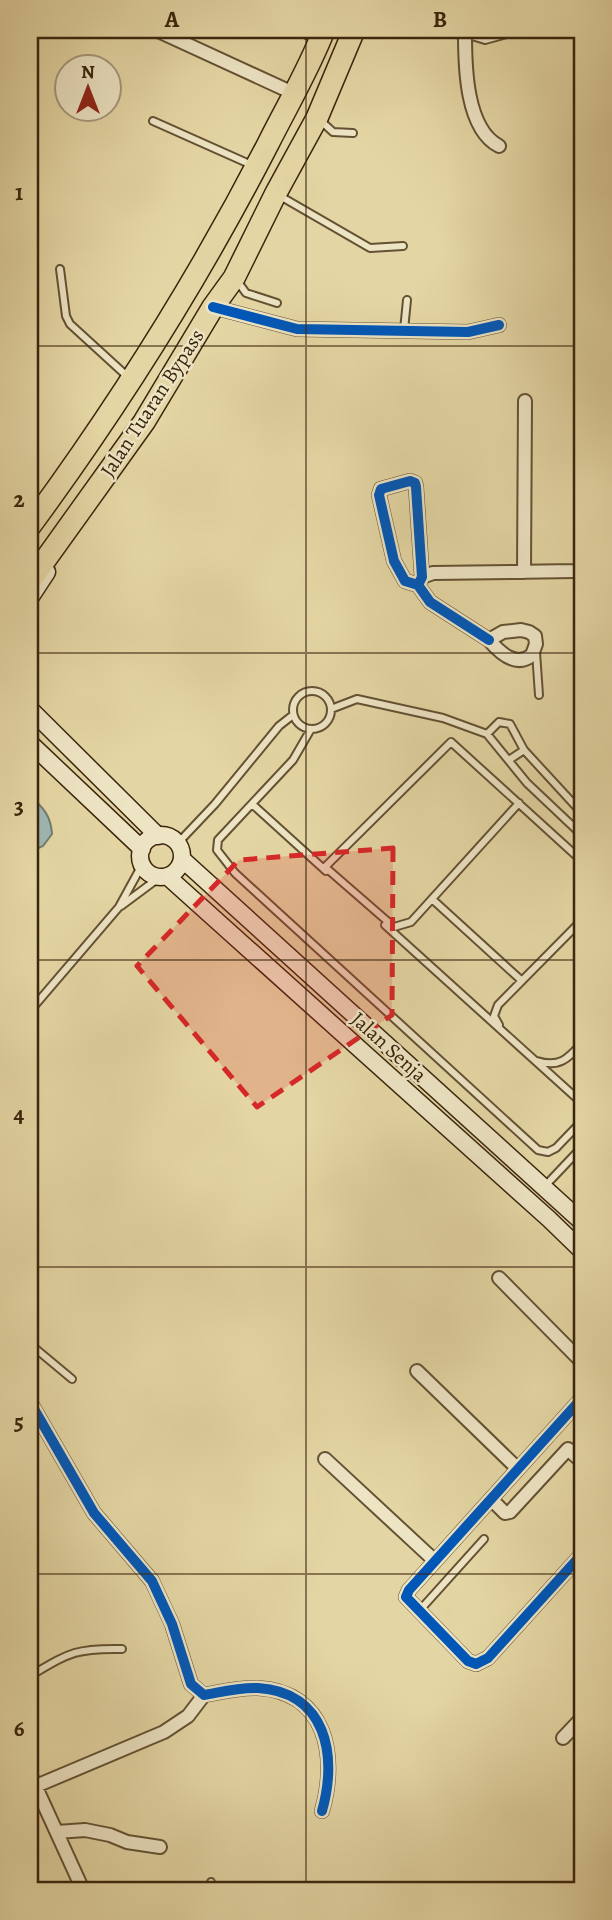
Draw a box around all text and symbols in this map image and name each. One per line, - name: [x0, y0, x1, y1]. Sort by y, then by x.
- text: A: [164, 4, 180, 35]
- text: B: [433, 4, 447, 35]
- north arrow: [52, 52, 122, 122]
- text: N: [81, 59, 95, 85]
- text: 1: [15, 177, 23, 208]
- street label: Jalan Tuaran Bypass: [94, 324, 210, 482]
- text: 2: [13, 484, 25, 515]
- text: 3: [14, 791, 24, 822]
- street label: Jalan Senja: [345, 1005, 433, 1089]
- text: 4: [14, 1099, 25, 1130]
- text: 5: [14, 1406, 24, 1437]
- text: 6: [14, 1713, 25, 1744]

